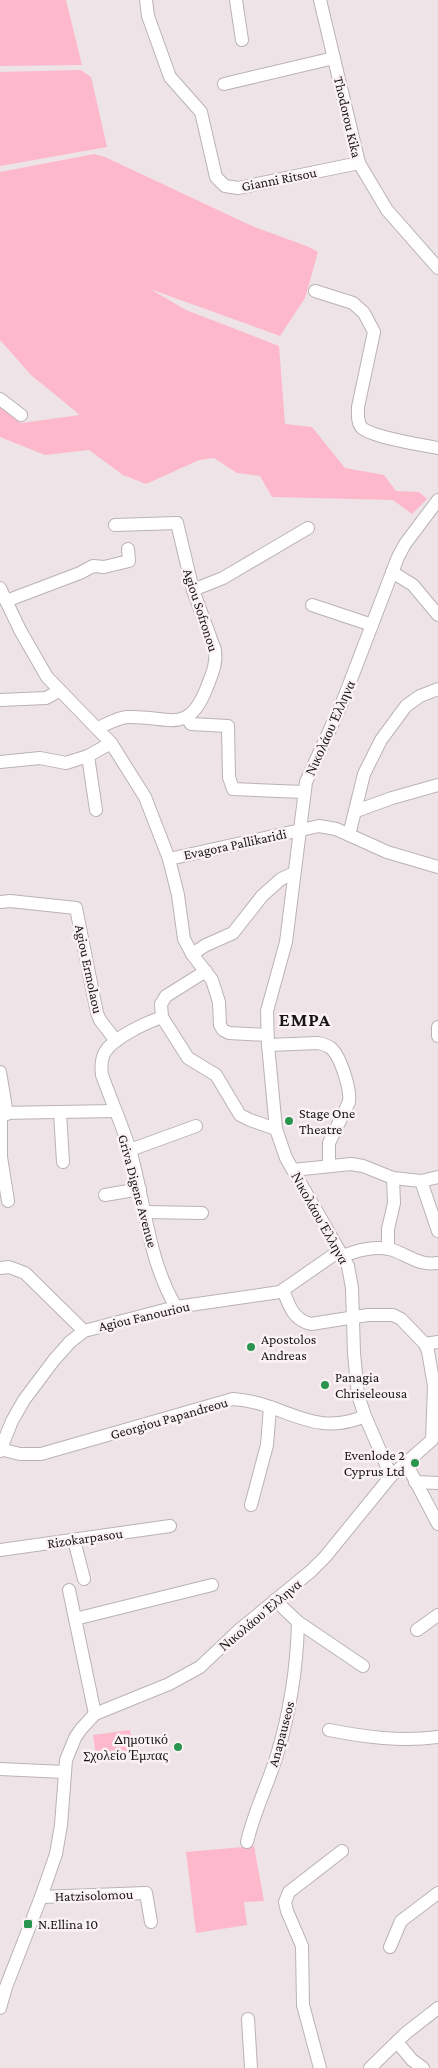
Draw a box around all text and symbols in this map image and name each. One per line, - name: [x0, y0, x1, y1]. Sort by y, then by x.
- street label: Thodorou Kika: [331, 75, 365, 160]
- street label: Gianni Ritsou: [240, 164, 318, 194]
- street label: Agiou Sofronou: [180, 566, 222, 654]
- street label: Νικολάου Έλληνα: [302, 677, 358, 778]
- street label: Evagora Pallikaridi: [182, 825, 288, 863]
- street label: Agiou Ermolaou: [72, 923, 106, 1016]
- district label: EMPA: [279, 1009, 331, 1030]
- place label: Stage One Theatre: [299, 1105, 355, 1137]
- marker: Stage One Theatre: [283, 1115, 295, 1127]
- street label: Griva Digene Avenue: [115, 1133, 161, 1249]
- street label: Νικολάου Έλληνα: [288, 1169, 352, 1267]
- street label: Agiou Fanouriou: [97, 1298, 192, 1334]
- place label: Apostolos Andreas: [261, 1331, 316, 1363]
- marker: Apostolos Andreas: [245, 1341, 257, 1353]
- place label: Panagia Chriseleousa: [335, 1369, 408, 1401]
- marker: Panagia Chriseleousa: [319, 1379, 331, 1391]
- street label: Georgiou Papandreou: [108, 1393, 230, 1442]
- place label: Evenlode 2 Cyprus Ltd: [344, 1447, 406, 1479]
- marker: Evenlode 2 Cyprus Ltd: [409, 1457, 421, 1469]
- street label: Rizokarpasou: [46, 1525, 124, 1551]
- street label: Νικολάου Έλληνα: [216, 1576, 305, 1654]
- street label: Anapauseos: [265, 1699, 297, 1769]
- place label: Δημοτικό Σχολείο Έμπας: [83, 1731, 168, 1763]
- marker: Δημοτικό Σχολείο Έμπας: [172, 1741, 184, 1753]
- street label: Hatzisolomou: [54, 1886, 134, 1904]
- place label: N.Ellina 10: [38, 1916, 98, 1932]
- marker: N.Ellina 10: [22, 1918, 34, 1930]

